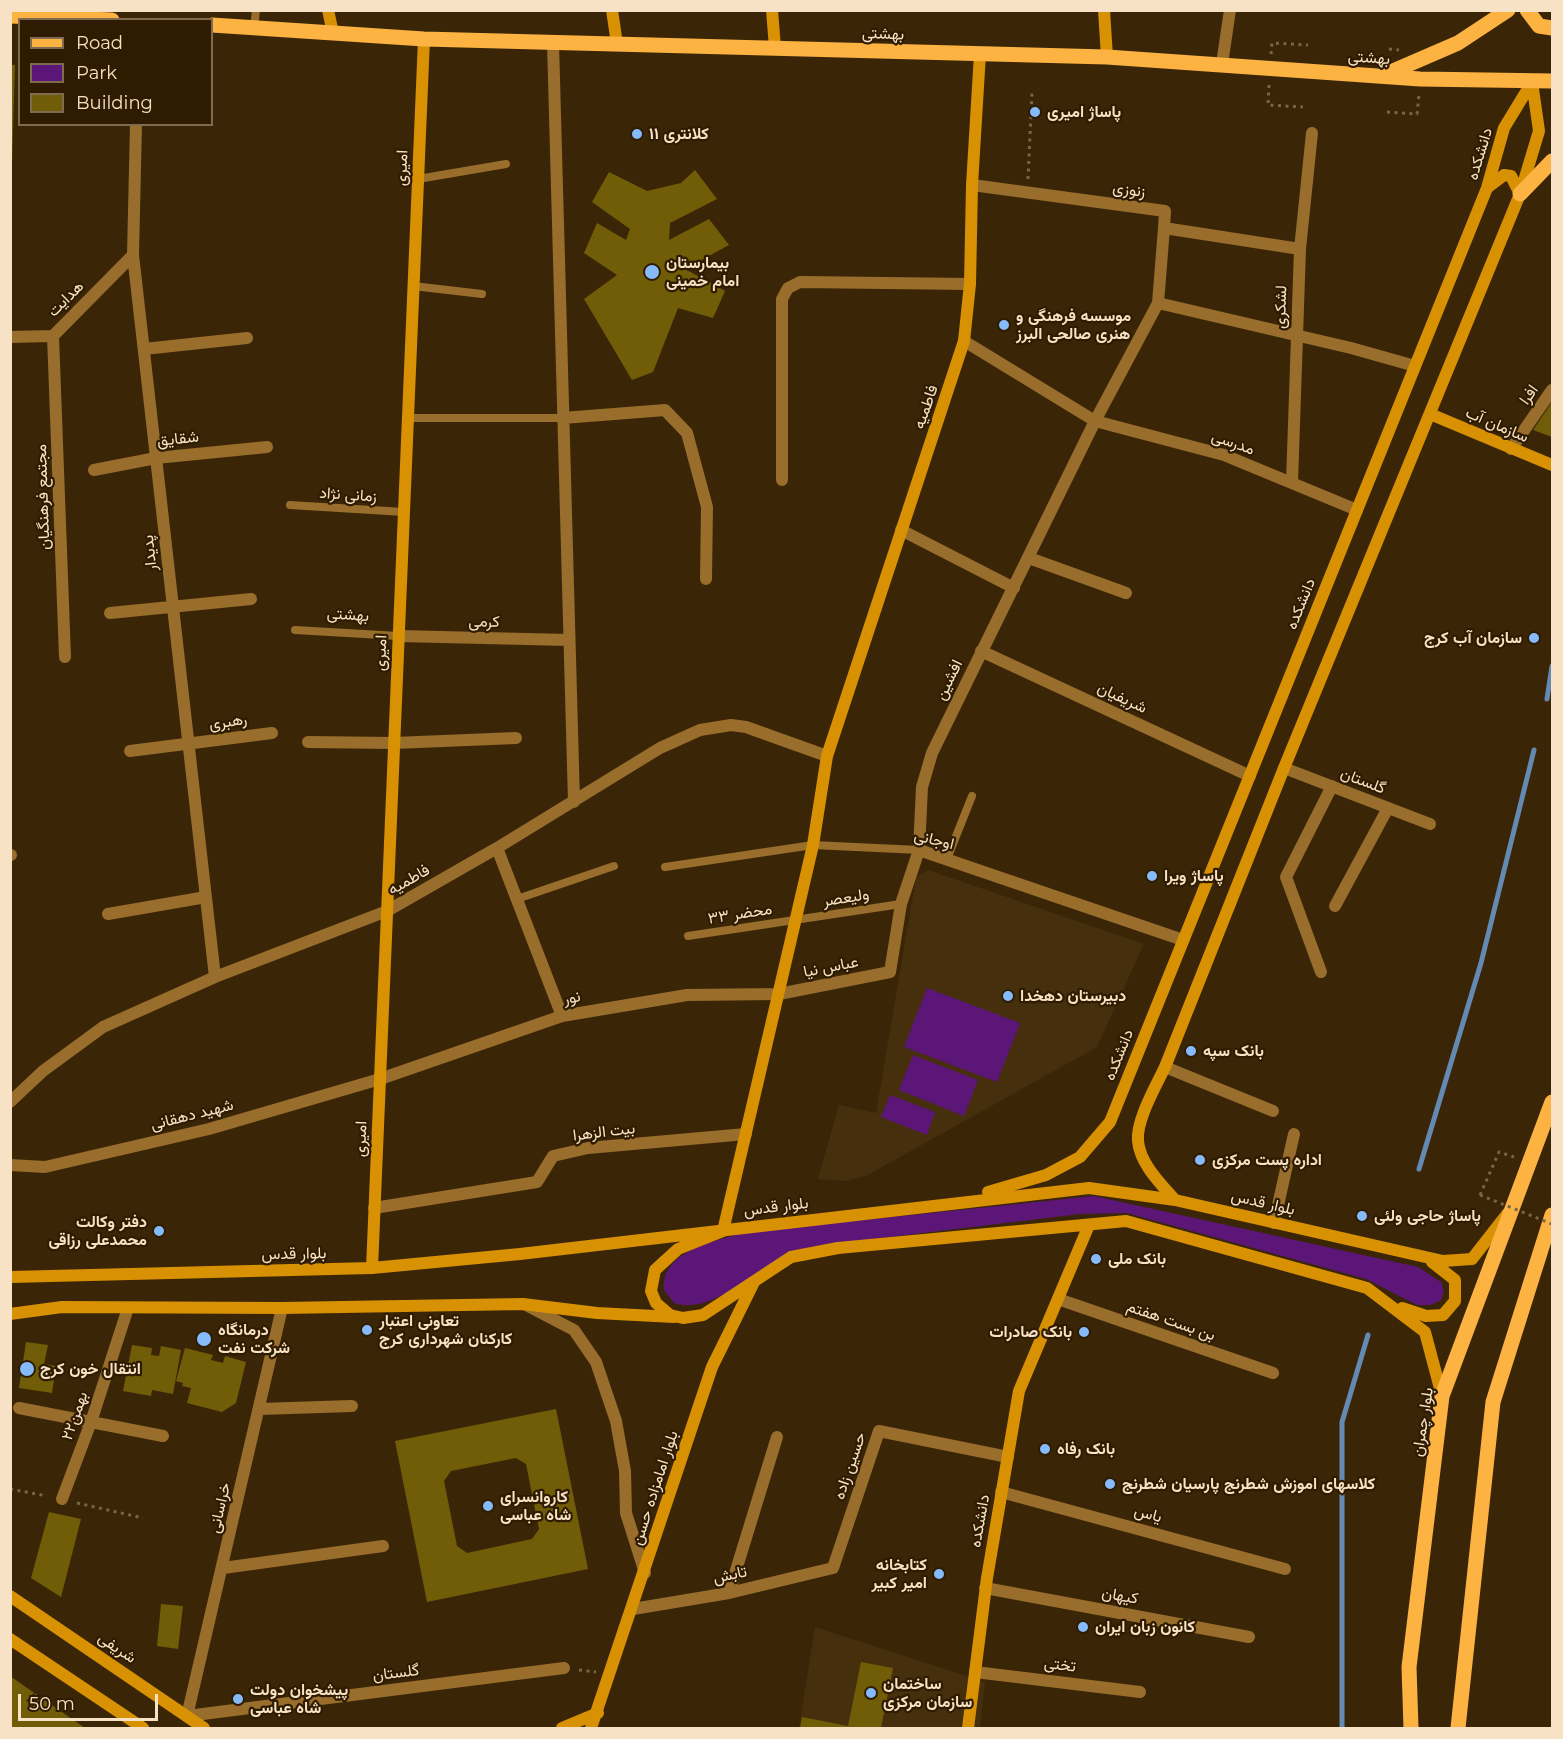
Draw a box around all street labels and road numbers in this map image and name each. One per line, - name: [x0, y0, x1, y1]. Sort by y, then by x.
- street label: بهشتی: [862, 24, 904, 44]
- street label: بهشتی: [1347, 47, 1391, 69]
- street label: دانشکده: [1463, 126, 1497, 182]
- street label: امیری: [392, 150, 412, 186]
- street label: زنوزی: [1111, 178, 1147, 202]
- street label: هدایت: [44, 277, 88, 321]
- street label: لشکری: [1271, 285, 1291, 329]
- street label: افرا: [1515, 381, 1543, 409]
- street label: فاطمیه: [910, 383, 942, 431]
- street label: سازمان آب: [1463, 403, 1531, 447]
- street label: شقایق: [156, 427, 200, 451]
- street label: مدرسی: [1209, 427, 1257, 459]
- street label: مجتمع فرهنگیان: [32, 444, 54, 550]
- street label: زمانی نژاد: [319, 483, 377, 507]
- street label: پدیدار: [139, 534, 161, 572]
- street label: دانشکده: [1282, 576, 1320, 632]
- street label: بهشتی: [326, 604, 370, 626]
- street label: کرمی: [468, 612, 500, 632]
- street label: امیری: [371, 635, 391, 671]
- street label: افشین: [931, 657, 967, 703]
- street label: شریفیان: [1094, 678, 1150, 718]
- street label: رهبری: [208, 710, 248, 734]
- street label: گلستان: [1338, 764, 1388, 798]
- street label: اوجانی: [912, 826, 956, 854]
- street label: فاطمیه: [385, 860, 433, 900]
- street label: ولیعصر: [821, 885, 871, 911]
- street label: محضر ۳۳: [707, 899, 773, 929]
- street label: عباس نیا: [802, 952, 860, 982]
- street label: نور: [562, 987, 582, 1009]
- street label: دانشکده: [1100, 1027, 1138, 1083]
- street label: شهید دهقانی: [148, 1095, 236, 1135]
- street label: بیت الزهرا: [572, 1119, 636, 1145]
- street label: امیری: [351, 1121, 371, 1157]
- street label: بلوار قدس: [1229, 1186, 1297, 1220]
- street label: بلوار قدس: [743, 1194, 809, 1220]
- street label: بلوار قدس: [261, 1244, 327, 1264]
- street label: بن بست هفتم: [1124, 1297, 1218, 1345]
- street label: بلوار چمران: [1408, 1386, 1438, 1458]
- street label: ۲۲بهمن: [58, 1389, 92, 1443]
- street label: بلوار امامزاده حسن: [627, 1428, 683, 1548]
- street label: حسین زاده: [830, 1430, 870, 1502]
- street label: خراسانی: [205, 1481, 235, 1535]
- street label: دانشکده: [966, 1493, 994, 1549]
- street label: یاس: [1132, 1501, 1164, 1527]
- street label: تابش: [711, 1562, 749, 1588]
- street label: کیهان: [1100, 1583, 1140, 1609]
- street label: شریفی: [94, 1628, 140, 1668]
- street label: تختی: [1043, 1654, 1077, 1676]
- street label: گلستان: [372, 1661, 420, 1685]

